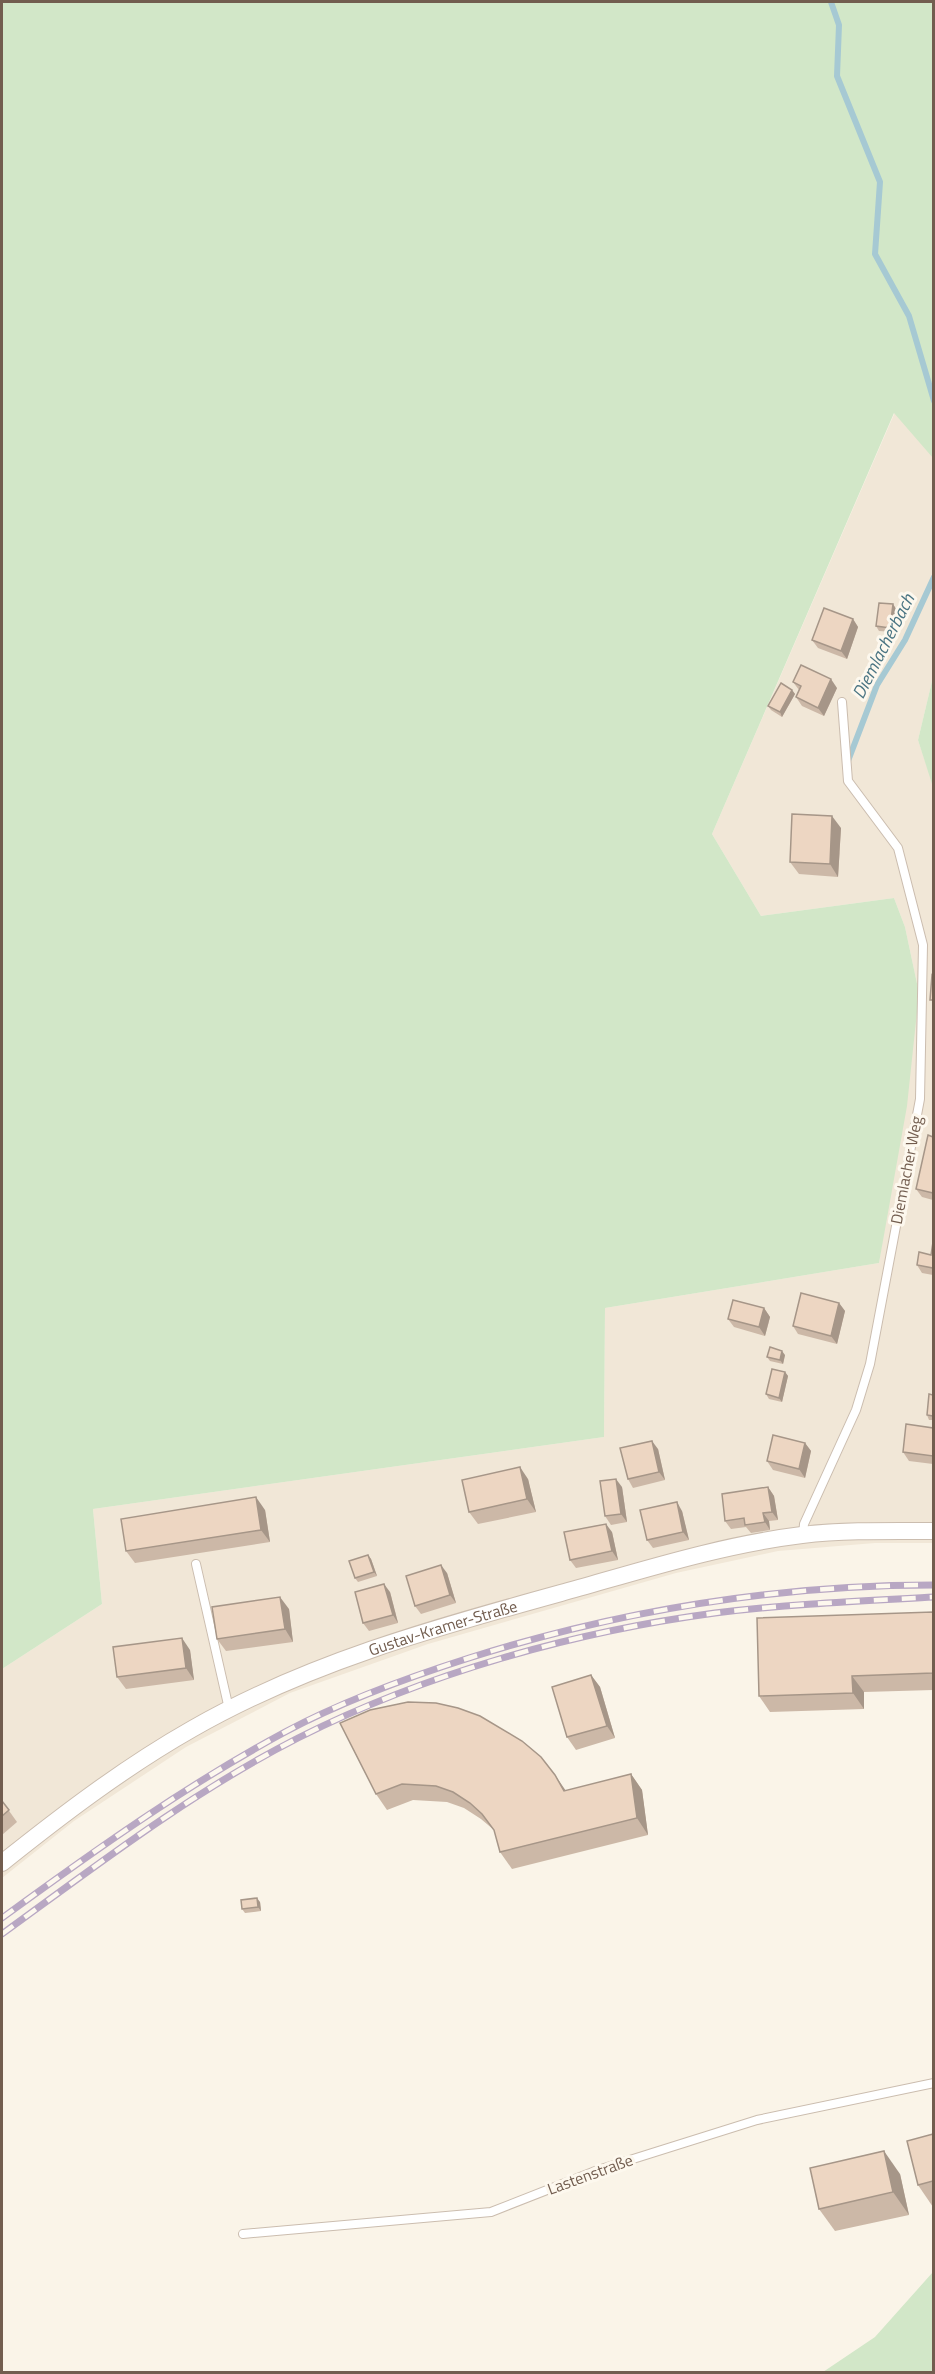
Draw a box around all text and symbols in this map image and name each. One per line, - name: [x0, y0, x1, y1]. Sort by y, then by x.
- water label: Diemlacherbach: [845, 588, 921, 703]
- street label: Diemlacher Weg: [884, 1114, 928, 1226]
- street label: Gustav-Kramer-Straße: [365, 1594, 520, 1662]
- street label: Lastenstraße: [544, 2147, 636, 2201]

